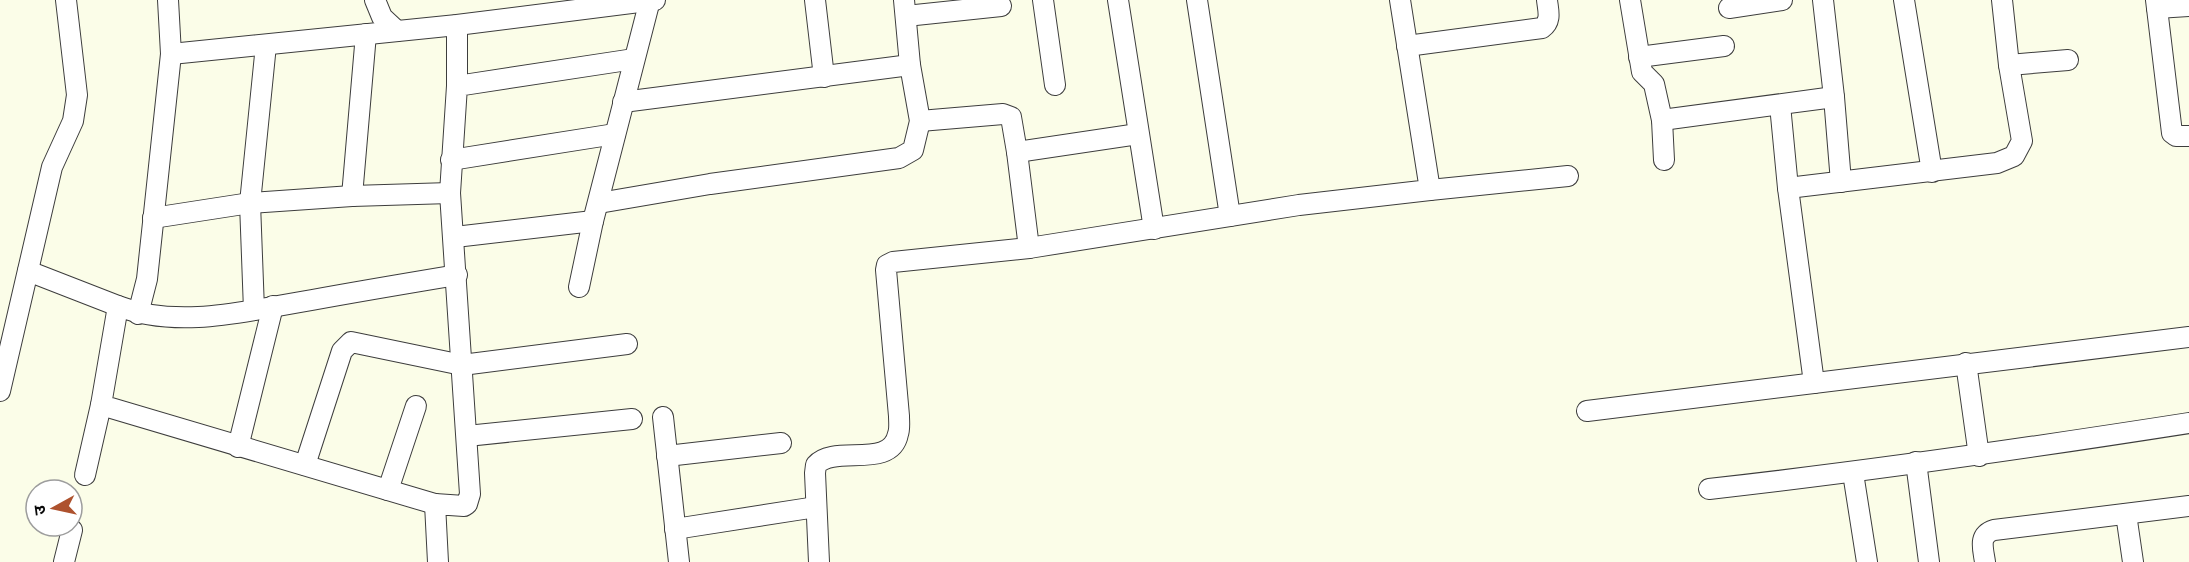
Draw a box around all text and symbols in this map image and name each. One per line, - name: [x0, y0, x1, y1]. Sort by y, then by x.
- north arrow: [24, 478, 84, 538]
- text: उ: [29, 503, 50, 516]

